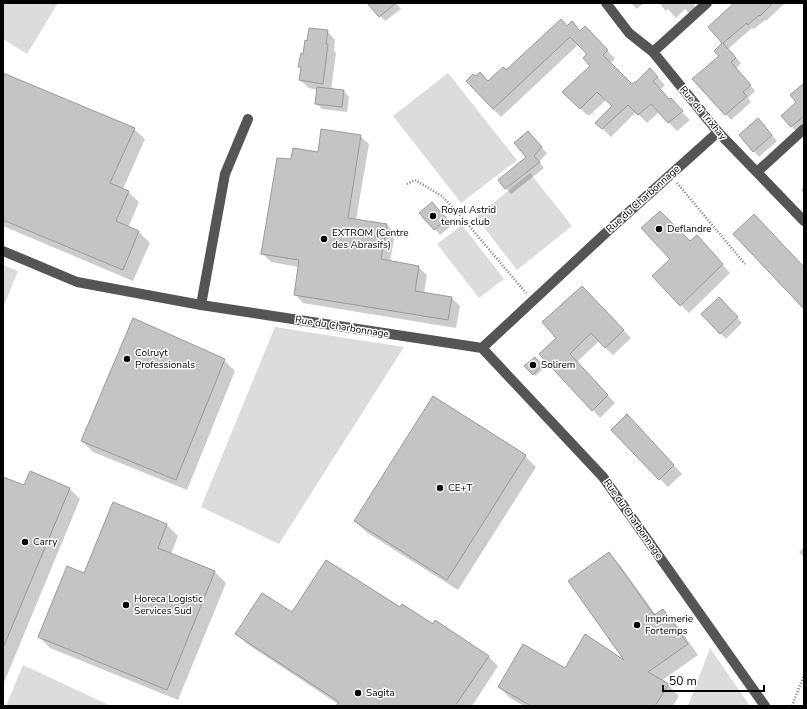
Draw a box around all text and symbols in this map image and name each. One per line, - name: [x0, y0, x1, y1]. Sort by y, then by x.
- street label: Rue du Trixhay: [676, 83, 730, 144]
- street label: Rue du Charbonnage: [603, 162, 683, 236]
- place label: Royal Astrid tennis club: [441, 203, 496, 229]
- marker: Royal Astrid tennis club: [428, 211, 438, 221]
- place label: Deflandre: [667, 222, 712, 236]
- marker: Deflandre: [654, 224, 664, 234]
- place label: EXTROM (Centre des Abrasifs): [332, 226, 409, 252]
- marker: EXTROM (Centre des Abrasifs): [319, 234, 329, 244]
- street label: Rue du Charbonnage: [294, 313, 390, 341]
- place label: Colruyt Professionals: [135, 346, 195, 372]
- marker: Colruyt Professionals: [122, 354, 132, 364]
- place label: Solirem: [541, 358, 575, 372]
- marker: Solirem: [528, 360, 538, 370]
- street label: Rue du Charbonnage: [600, 476, 666, 562]
- place label: CE+T: [448, 481, 473, 495]
- marker: CE+T: [435, 483, 445, 493]
- place label: Carry: [33, 535, 58, 549]
- marker: Carry: [20, 537, 30, 547]
- place label: Horeca Logistic Services Sud: [134, 592, 203, 618]
- marker: Horeca Logistic Services Sud: [121, 600, 131, 610]
- place label: Imprimerie Fortemps: [645, 612, 693, 638]
- marker: Imprimerie Fortemps: [632, 620, 642, 630]
- scale bar: [663, 667, 764, 693]
- text: 50 m: [669, 673, 697, 689]
- place label: Sagita: [366, 686, 394, 700]
- marker: Sagita: [353, 688, 363, 698]

